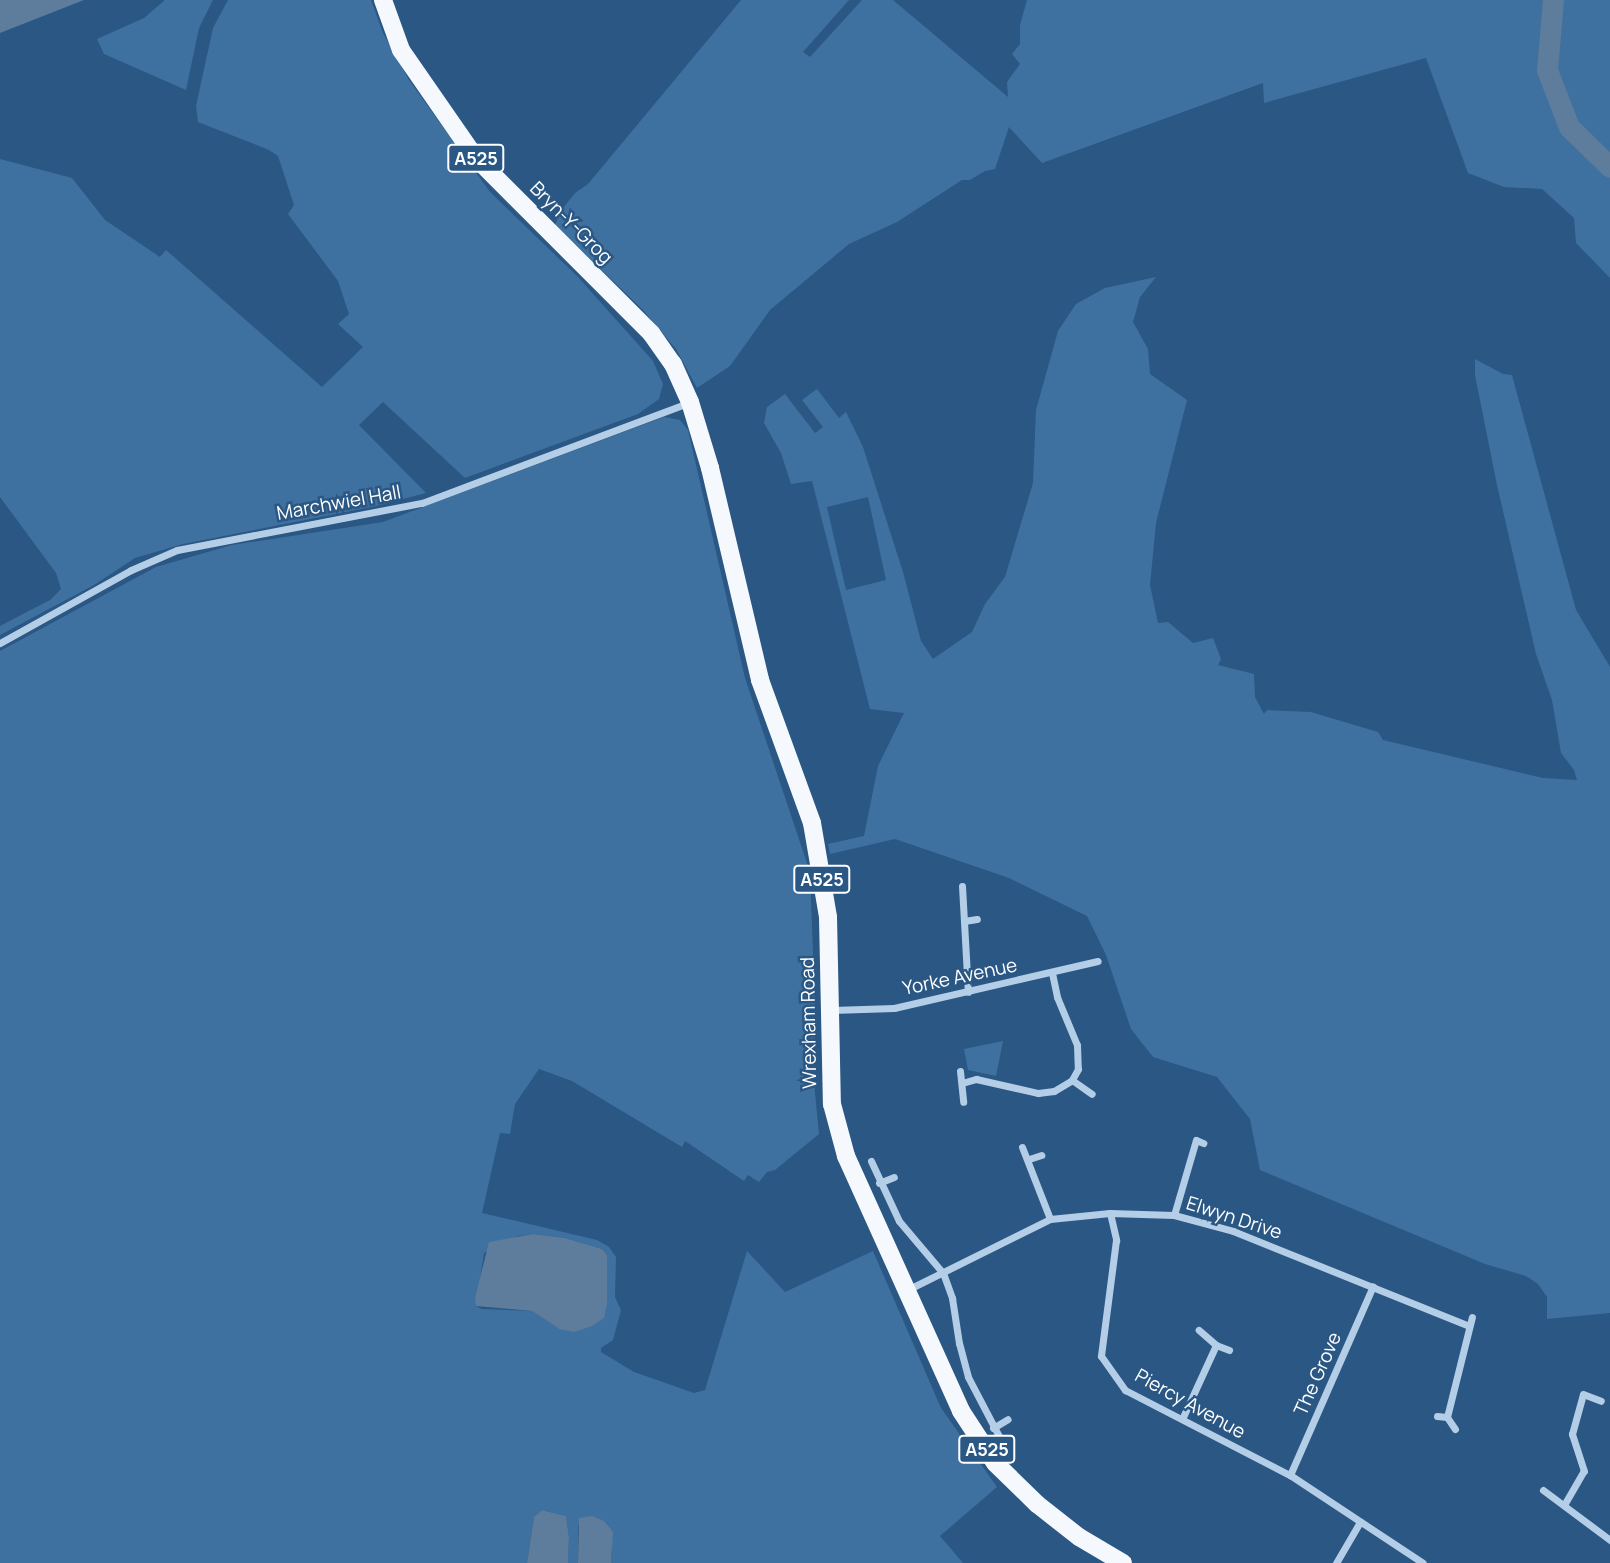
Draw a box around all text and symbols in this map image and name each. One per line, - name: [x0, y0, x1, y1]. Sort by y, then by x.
- road number: A525: [446, 144, 506, 173]
- street label: Bryn-Y-Grog: [525, 177, 617, 269]
- street label: Marchwiel Hall: [275, 481, 403, 525]
- road number: A525: [792, 864, 852, 894]
- street label: Yorke Avenue: [901, 954, 1019, 1000]
- street label: Wrexham Road: [796, 957, 822, 1089]
- street label: Elwyn Drive: [1183, 1192, 1285, 1244]
- street label: The Grove: [1290, 1329, 1346, 1419]
- street label: Piercy Avenue: [1131, 1364, 1249, 1444]
- road number: A525: [957, 1434, 1017, 1464]

